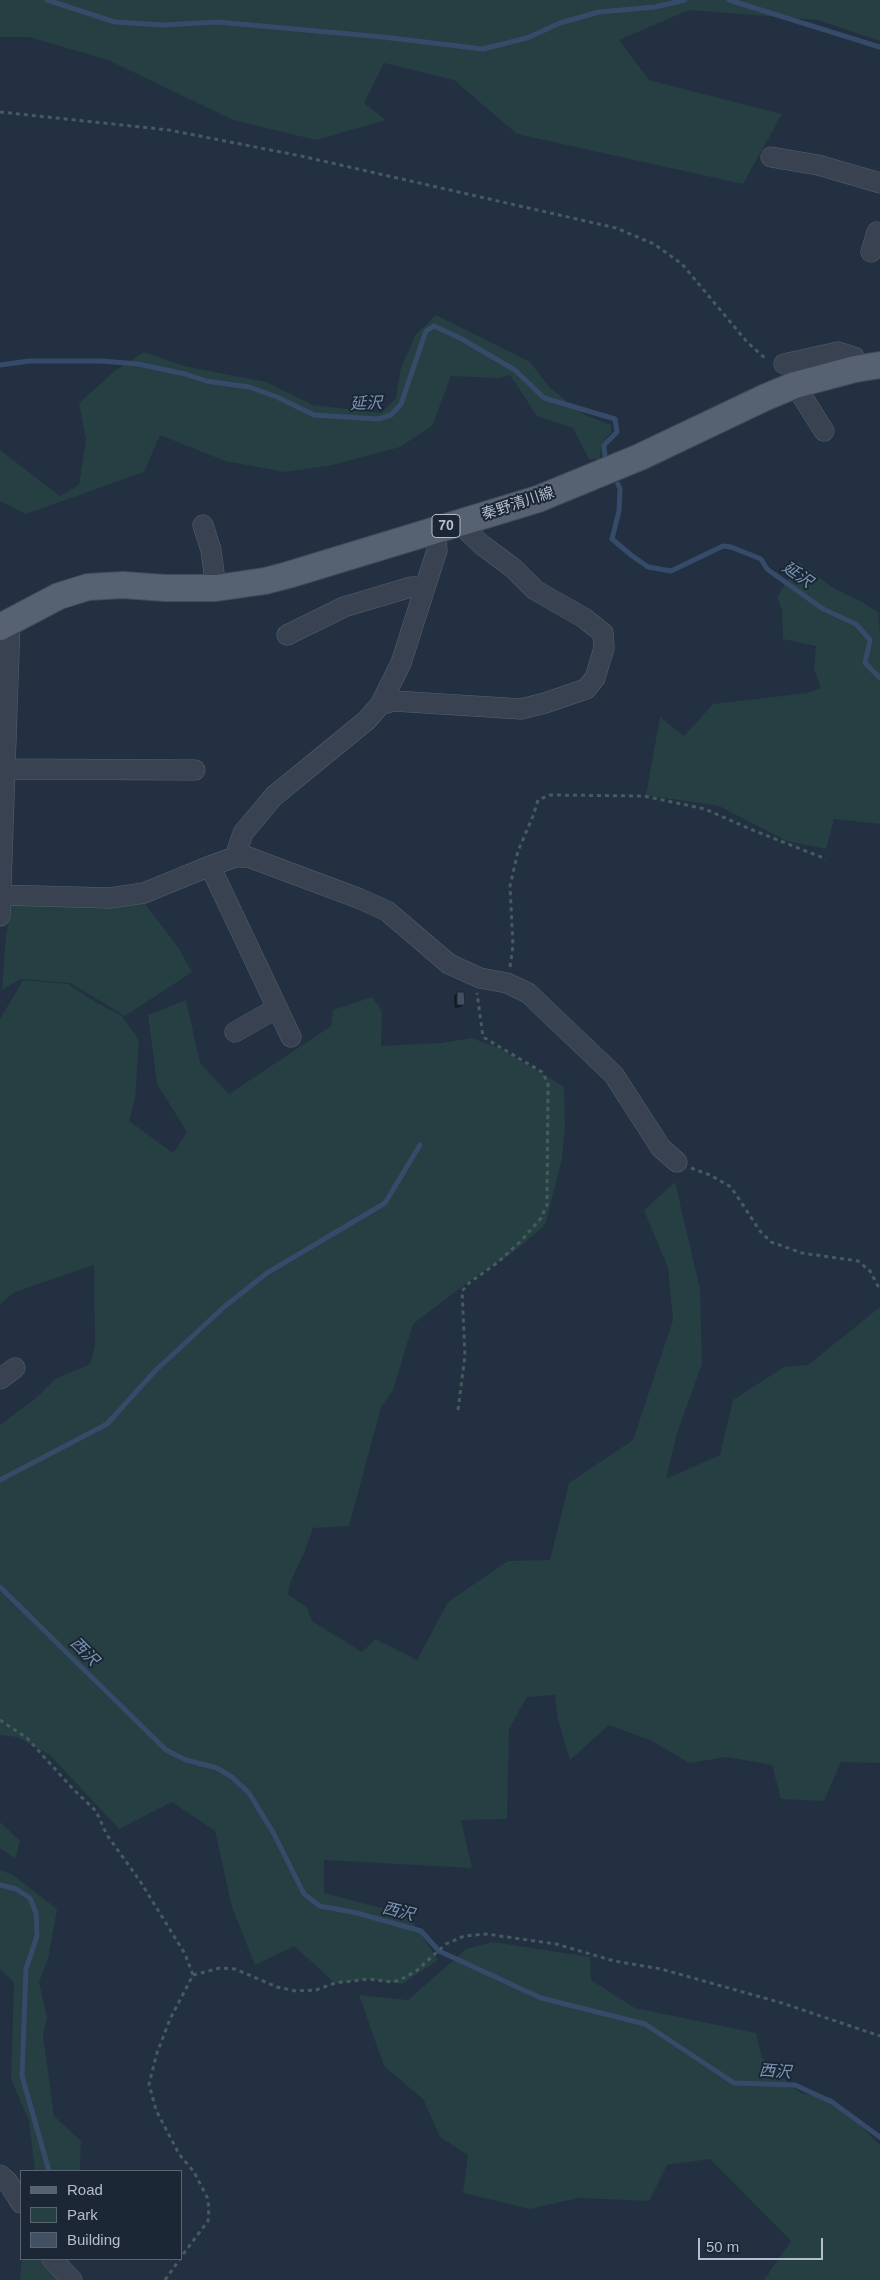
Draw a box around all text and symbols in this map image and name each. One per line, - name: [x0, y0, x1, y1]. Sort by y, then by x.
- water label: 延沢: [350, 394, 382, 414]
- street label: 秦野清川線: [480, 484, 556, 524]
- road number: 70: [432, 514, 460, 538]
- water label: 延沢: [778, 558, 816, 592]
- water label: 西沢: [66, 1634, 102, 1670]
- water label: 西沢: [380, 1899, 416, 1925]
- water label: 西沢: [758, 2061, 792, 2083]
- legend: [20, 2170, 182, 2260]
- text: Road: [67, 2181, 103, 2198]
- text: Park: [67, 2206, 98, 2223]
- scale bar: [700, 2228, 825, 2260]
- text: Building: [67, 2231, 120, 2248]
- text: 50 m: [706, 2238, 739, 2255]

